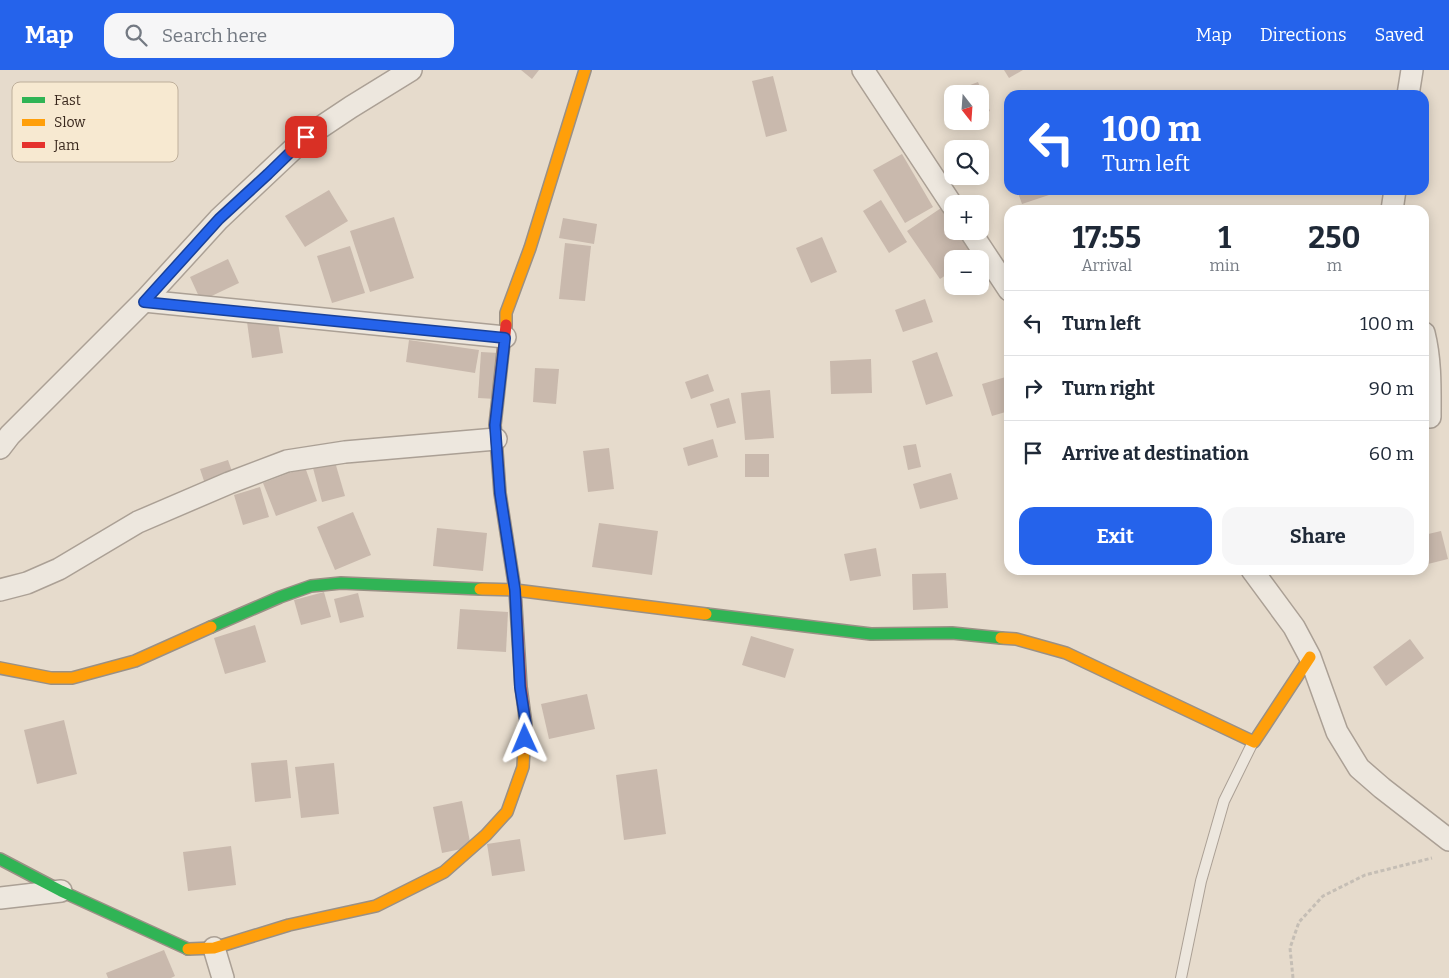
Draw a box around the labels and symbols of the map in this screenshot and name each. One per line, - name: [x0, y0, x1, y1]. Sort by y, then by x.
- legend: [12, 82, 178, 162]
- north arrow: [944, 85, 989, 130]
- text: Fast: [54, 92, 81, 109]
- text: Slow: [54, 114, 86, 131]
- pin: [285, 116, 327, 158]
- text: Jam: [53, 137, 80, 154]
- position arrow: [498, 712, 550, 764]

